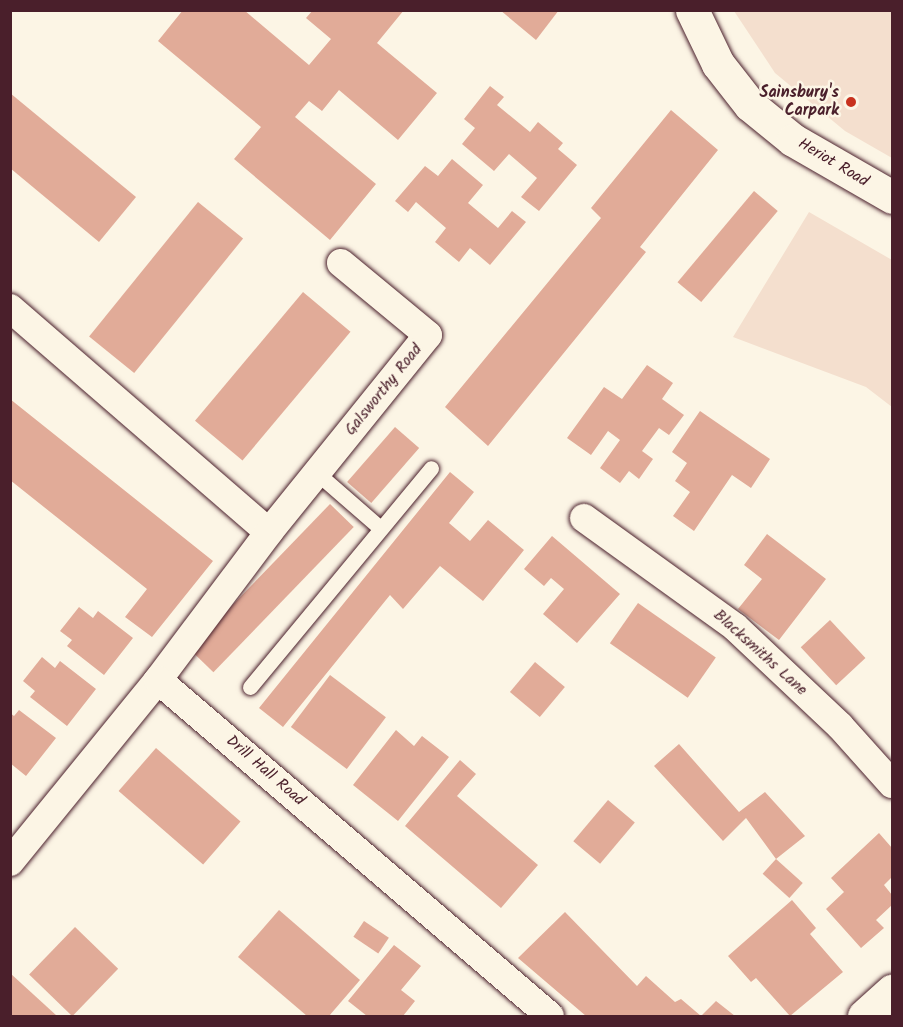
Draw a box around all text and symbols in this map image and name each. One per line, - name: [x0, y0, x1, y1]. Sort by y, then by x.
- place label: Sainsbury's Carpark: [760, 83, 839, 121]
- marker: Sainsbury's Carpark: [844, 95, 858, 109]
- street label: Heriot Road: [794, 134, 872, 192]
- street label: Galsworthy Road: [341, 340, 427, 440]
- street label: Blacksmiths Lane: [709, 606, 811, 700]
- street label: Drill Hall Road: [222, 732, 308, 810]

